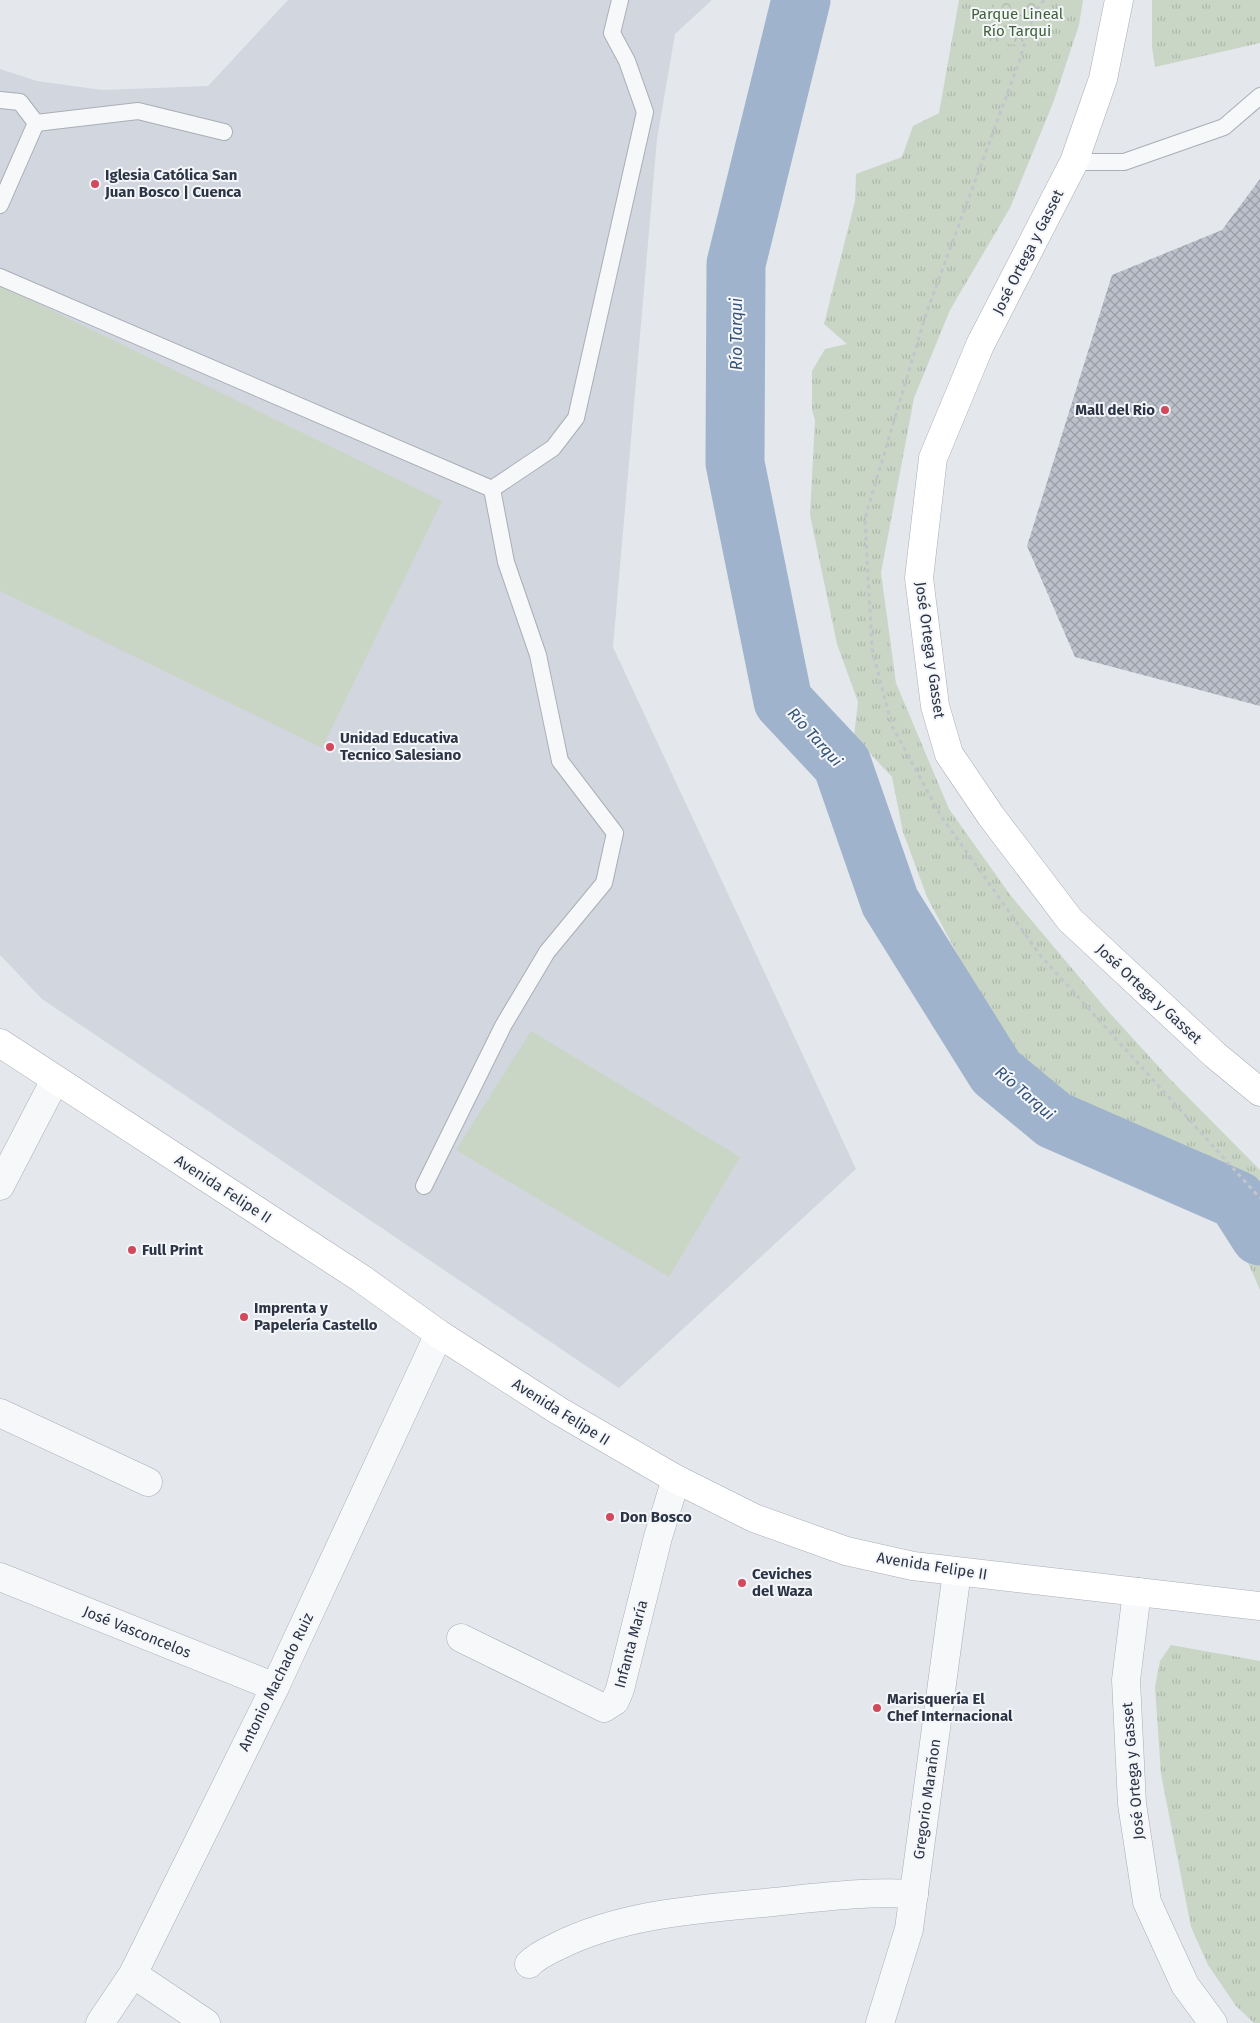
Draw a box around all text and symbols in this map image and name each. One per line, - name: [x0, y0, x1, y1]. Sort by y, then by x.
- park label: Parque Lineal Río Tarqui: [971, 5, 1064, 40]
- place label: Iglesia Católica San Juan Bosco | Cuenca: [104, 166, 242, 201]
- marker: Iglesia Católica San Juan Bosco | Cuenca: [89, 178, 101, 190]
- street label: José Ortega y Gasset: [989, 186, 1068, 318]
- water label: Río Tarqui: [727, 297, 746, 370]
- place label: Mall del Rio: [1075, 401, 1155, 419]
- marker: Mall del Rio: [1159, 404, 1171, 416]
- street label: José Ortega y Gasset: [911, 580, 949, 720]
- water label: Río Tarqui: [784, 704, 847, 771]
- place label: Unidad Educativa Tecnico Salesiano: [340, 729, 461, 764]
- marker: Unidad Educativa Tecnico Salesiano: [324, 741, 336, 753]
- street label: José Ortega y Gasset: [1092, 940, 1206, 1048]
- water label: Río Tarqui: [991, 1062, 1059, 1124]
- street label: Avenida Felipe II: [171, 1151, 275, 1227]
- place label: Full Print: [142, 1241, 203, 1259]
- marker: Full Print: [126, 1244, 138, 1256]
- place label: Imprenta y Papelería Castello: [254, 1299, 378, 1334]
- marker: Imprenta y Papelería Castello: [238, 1311, 250, 1323]
- street label: Avenida Felipe II: [509, 1375, 613, 1449]
- place label: Don Bosco: [620, 1508, 692, 1526]
- marker: Don Bosco: [604, 1511, 616, 1523]
- street label: Avenida Felipe II: [875, 1548, 989, 1584]
- place label: Ceviches del Waza: [752, 1565, 813, 1600]
- marker: Ceviches del Waza: [736, 1577, 748, 1589]
- street label: Infanta María: [611, 1598, 651, 1690]
- street label: José Vasconcelos: [80, 1602, 194, 1662]
- street label: Antonio Machado Ruiz: [235, 1610, 317, 1754]
- place label: Marisquería El Chef Internacional: [887, 1690, 1013, 1725]
- street label: José Ortega y Gasset: [1118, 1701, 1148, 1841]
- marker: Marisquería El Chef Internacional: [871, 1702, 883, 1714]
- street label: Gregorio Marañon: [910, 1738, 944, 1860]

